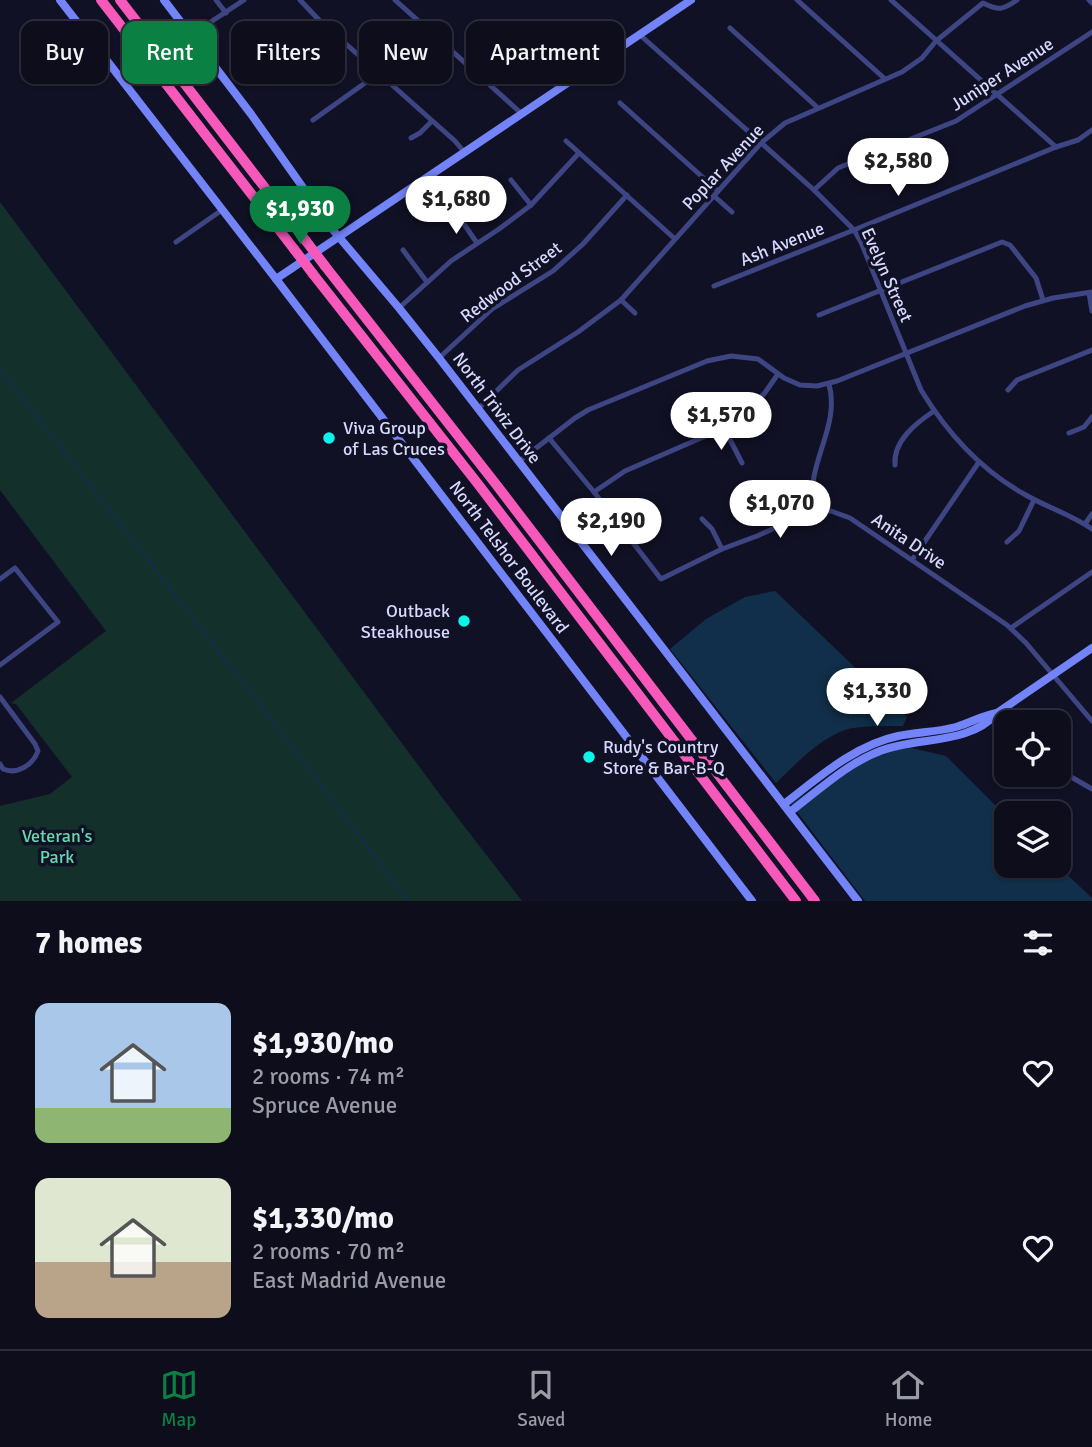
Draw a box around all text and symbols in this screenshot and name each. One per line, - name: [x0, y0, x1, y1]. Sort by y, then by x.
- chip: Buy: [21, 21, 108, 84]
- chip: Rent: [122, 21, 217, 84]
- chip: Filters: [231, 21, 345, 84]
- chip: New: [359, 21, 452, 84]
- chip: Apartment: [466, 21, 624, 84]
- street label: Juniper Avenue: [947, 33, 1057, 115]
- street label: Poplar Avenue: [677, 119, 769, 215]
- pin: $2,580: [841, 138, 955, 198]
- text: $2,580: [864, 146, 932, 175]
- pin: $1,680: [399, 176, 513, 236]
- text: $1,680: [422, 184, 490, 213]
- pin: $1,930: [243, 187, 357, 246]
- text: $1,930: [266, 194, 334, 223]
- street label: Ash Avenue: [737, 217, 827, 271]
- street label: Evelyn Street: [856, 224, 918, 326]
- street label: Redwood Street: [456, 237, 566, 327]
- street label: North Triviz Drive: [448, 348, 546, 468]
- pin: $1,570: [664, 392, 778, 452]
- text: $1,570: [687, 400, 755, 429]
- place label: Viva Group of Las Cruces: [343, 417, 445, 460]
- marker: Viva Group of Las Cruces: [321, 430, 337, 446]
- street label: North Telshor Boulevard: [444, 476, 574, 638]
- pin: $1,070: [723, 480, 837, 540]
- text: $1,070: [746, 488, 814, 517]
- pin: $2,190: [554, 498, 668, 558]
- text: $2,190: [577, 506, 645, 535]
- street label: Anita Drive: [868, 508, 950, 574]
- place label: Outback Steakhouse: [361, 600, 450, 643]
- marker: Outback Steakhouse: [456, 613, 472, 629]
- pin: $1,330: [820, 668, 934, 728]
- text: $1,330: [843, 676, 911, 705]
- map controls: [994, 710, 1071, 878]
- button: locate: [994, 710, 1071, 787]
- place label: Rudy's Country Store & Bar-B-Q: [603, 736, 725, 779]
- marker: Rudy's Country Store & Bar-B-Q: [581, 749, 597, 765]
- button: layers: [994, 801, 1071, 878]
- park label: Veteran's Park: [22, 825, 92, 868]
- icon: filters: [1019, 924, 1057, 962]
- text: 7 homes: [35, 925, 142, 962]
- text: $1,930/mo: [252, 1025, 394, 1062]
- icon: home: [91, 1031, 175, 1115]
- icon: heart: [1019, 1054, 1057, 1092]
- text: 2 rooms · 74 m²: [252, 1062, 405, 1091]
- text: Spruce Avenue: [252, 1091, 397, 1120]
- text: $1,330/mo: [252, 1200, 394, 1237]
- icon: home: [91, 1206, 175, 1290]
- icon: heart: [1019, 1229, 1057, 1267]
- text: 2 rooms · 70 m²: [252, 1237, 405, 1266]
- text: East Madrid Avenue: [252, 1266, 446, 1295]
- tab: Map: [160, 1366, 198, 1432]
- tab: Saved: [517, 1366, 565, 1432]
- tab: Home: [885, 1366, 932, 1432]

